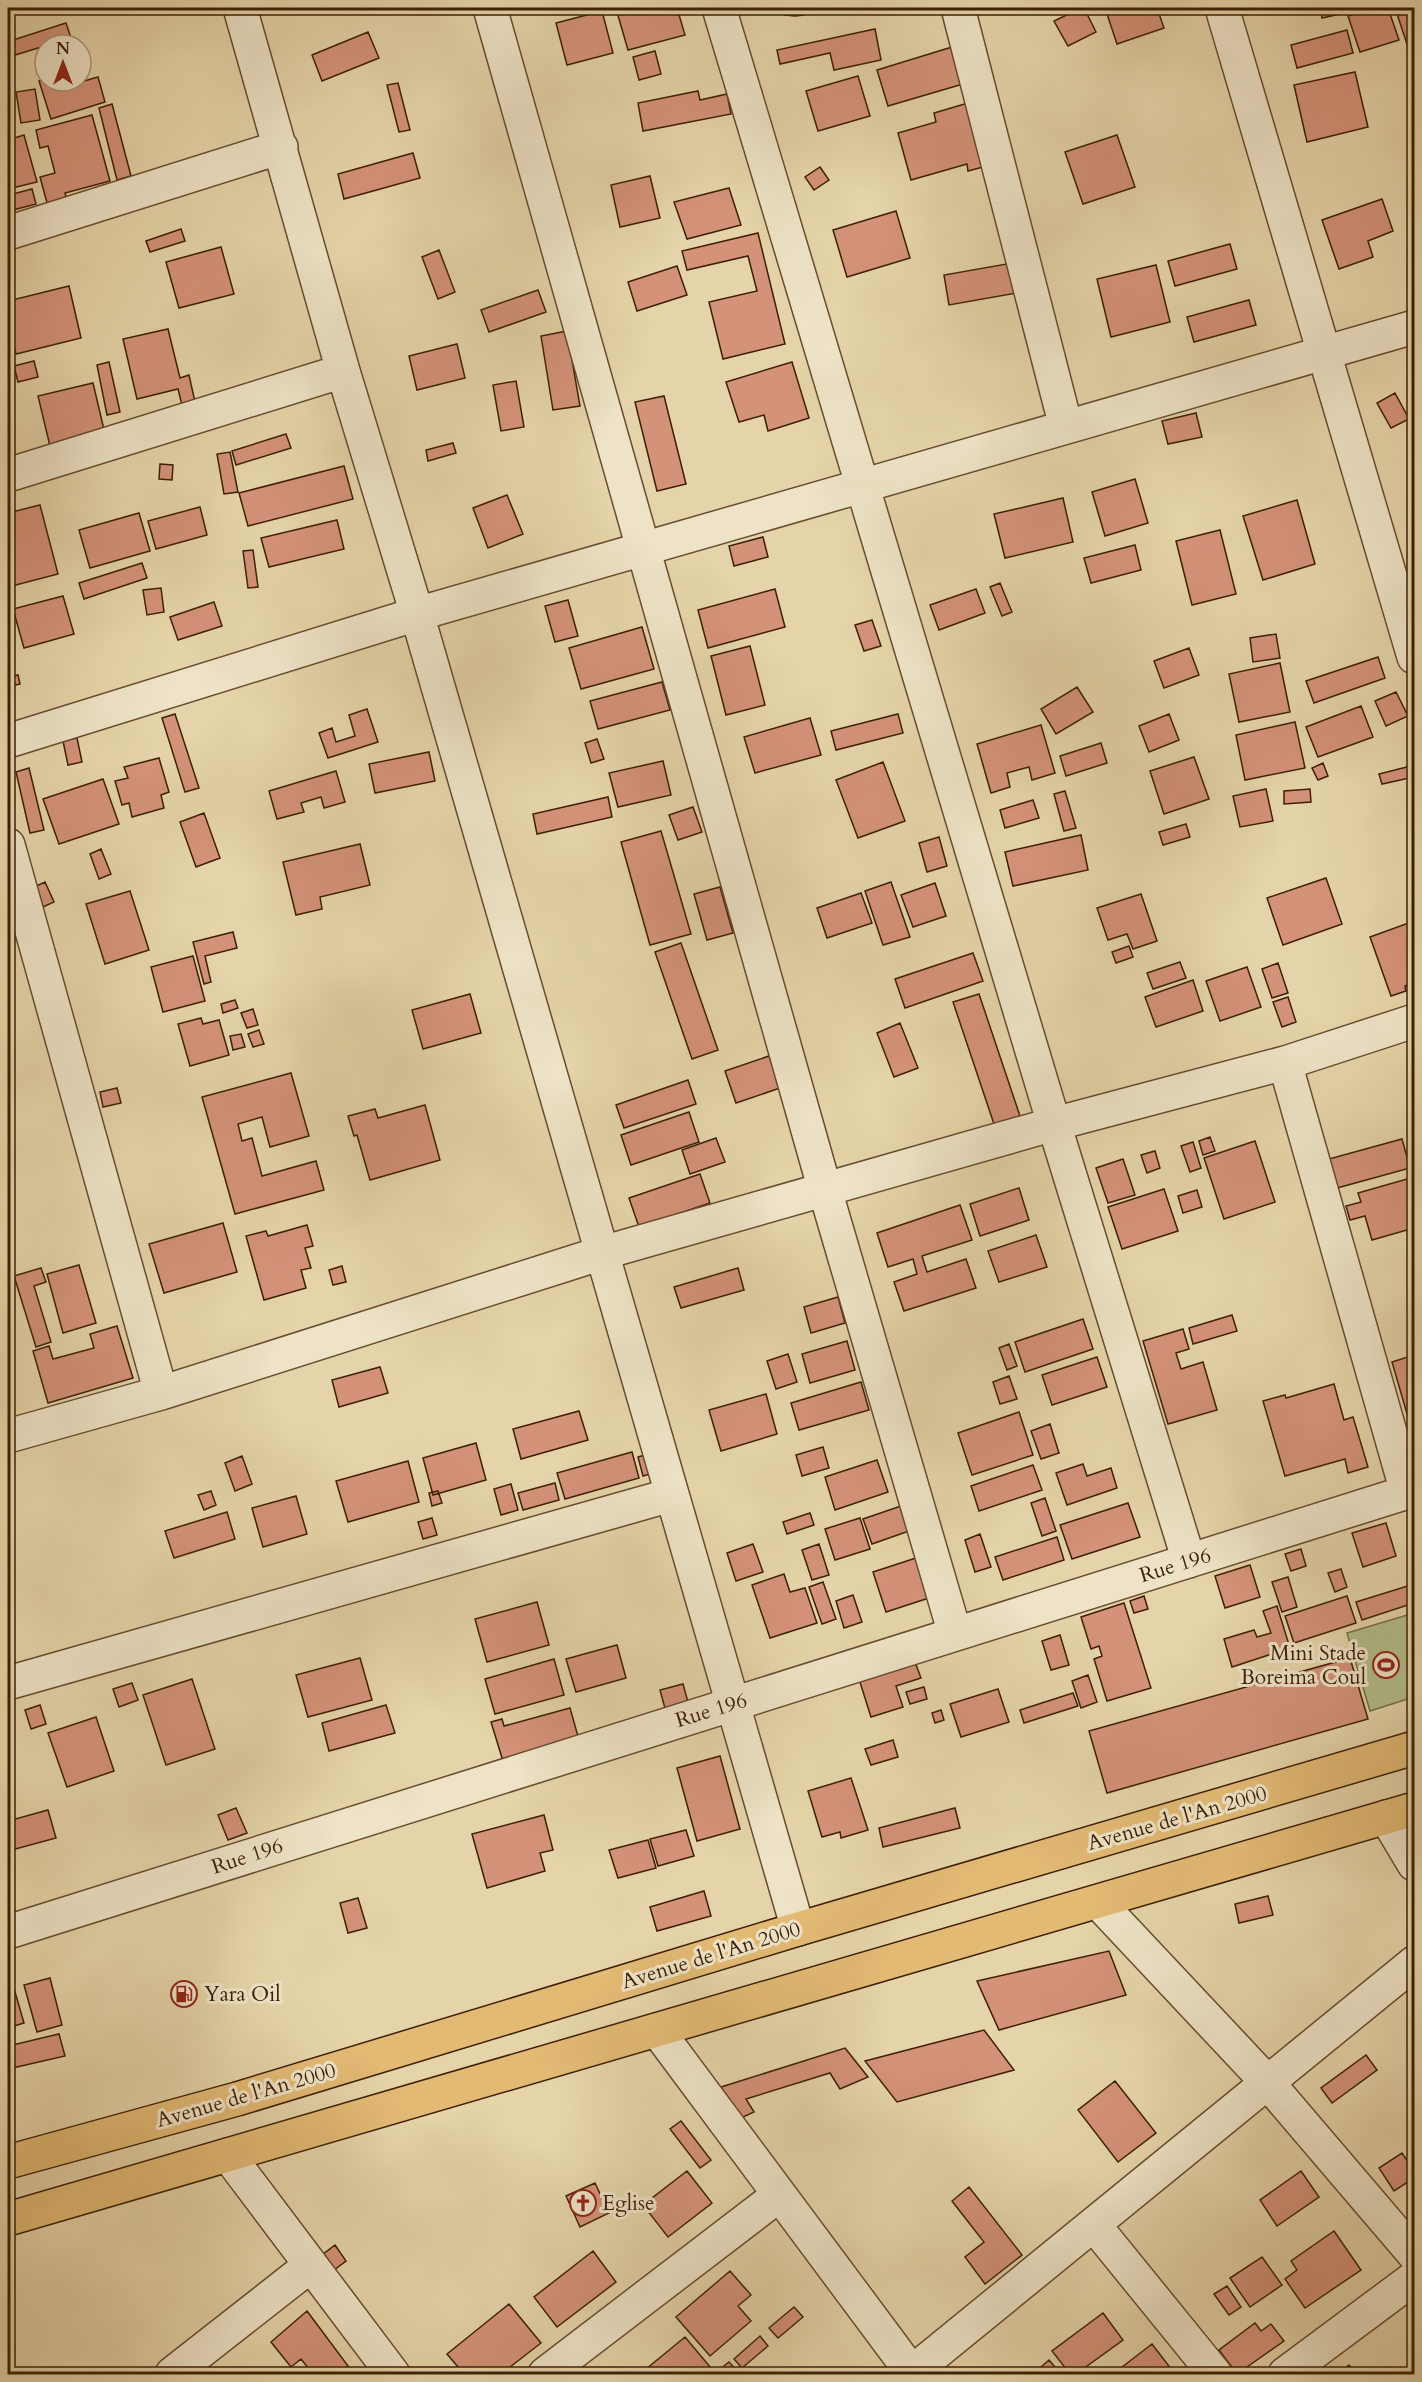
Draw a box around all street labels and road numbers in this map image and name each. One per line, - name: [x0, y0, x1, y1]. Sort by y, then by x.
- street label: Rue 196: [1136, 1541, 1215, 1590]
- street label: Rue 196: [672, 1686, 751, 1735]
- street label: Avenue de l'An 2000: [1084, 1779, 1270, 1858]
- street label: Rue 196: [208, 1831, 287, 1882]
- street label: Avenue de l'An 2000: [618, 1914, 804, 1996]
- street label: Avenue de l'An 2000: [153, 2056, 339, 2135]

